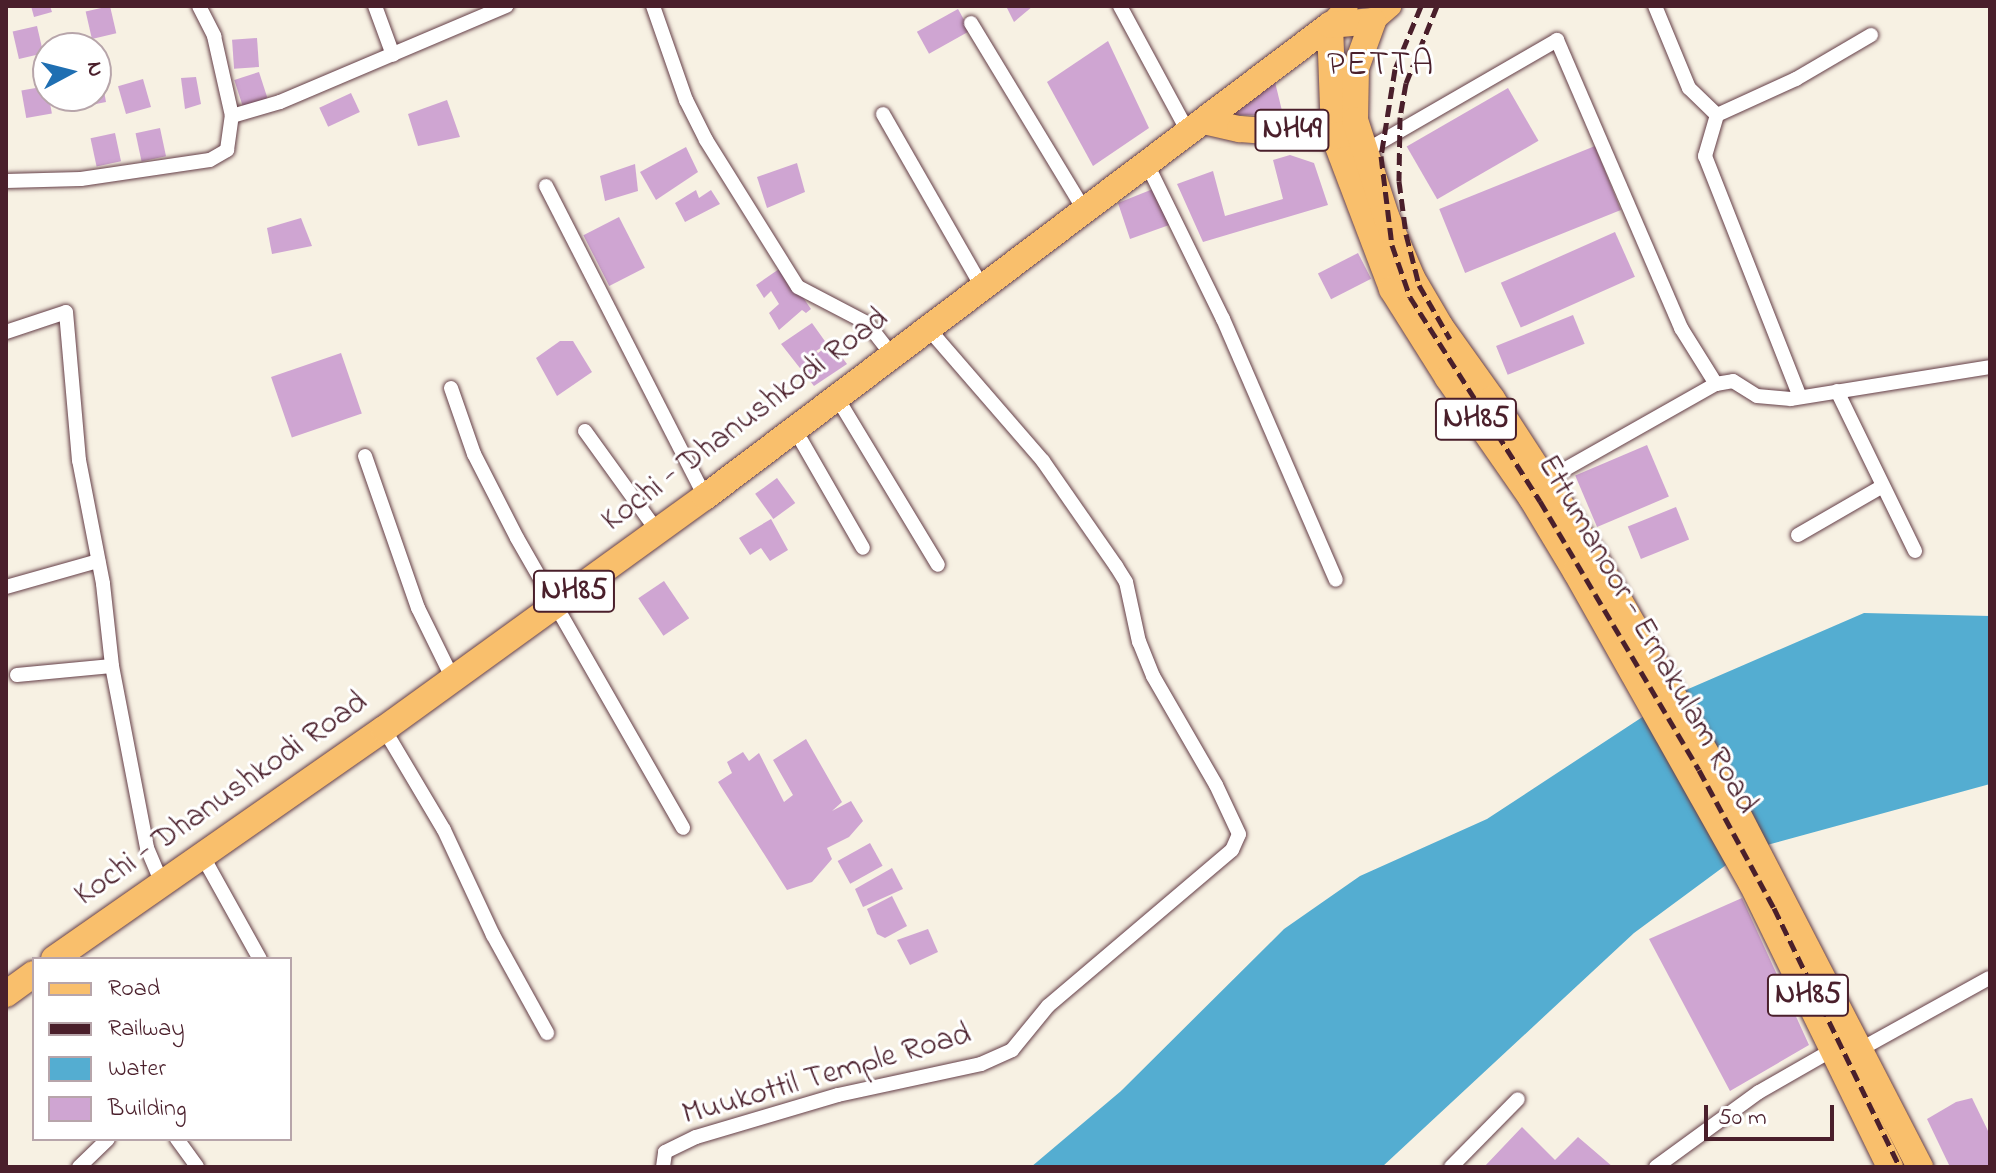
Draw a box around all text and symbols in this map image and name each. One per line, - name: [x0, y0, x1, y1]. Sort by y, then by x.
- north arrow: [32, 32, 112, 112]
- district label: PETTA: [1327, 47, 1435, 87]
- text: N: [77, 60, 111, 79]
- road number: NH49: [1254, 104, 1330, 156]
- street label: Kochi - Dhanushkodi Road: [595, 301, 897, 541]
- road number: NH85: [1434, 393, 1518, 445]
- street label: Ettumanoor - Ernakulam Road: [1527, 449, 1765, 821]
- road number: NH85: [532, 565, 616, 617]
- street label: Kochi - Dhanushkodi Road: [68, 684, 376, 916]
- legend: [32, 957, 292, 1141]
- road number: NH85: [1766, 969, 1850, 1021]
- text: Road: [108, 972, 160, 1007]
- text: Railway: [108, 1012, 185, 1047]
- street label: Muukottil Temple Road: [678, 1016, 976, 1136]
- text: Water: [108, 1052, 166, 1087]
- scale bar: [1708, 1089, 1838, 1139]
- text: Building: [108, 1092, 187, 1127]
- text: 50 m: [1718, 1101, 1767, 1136]

